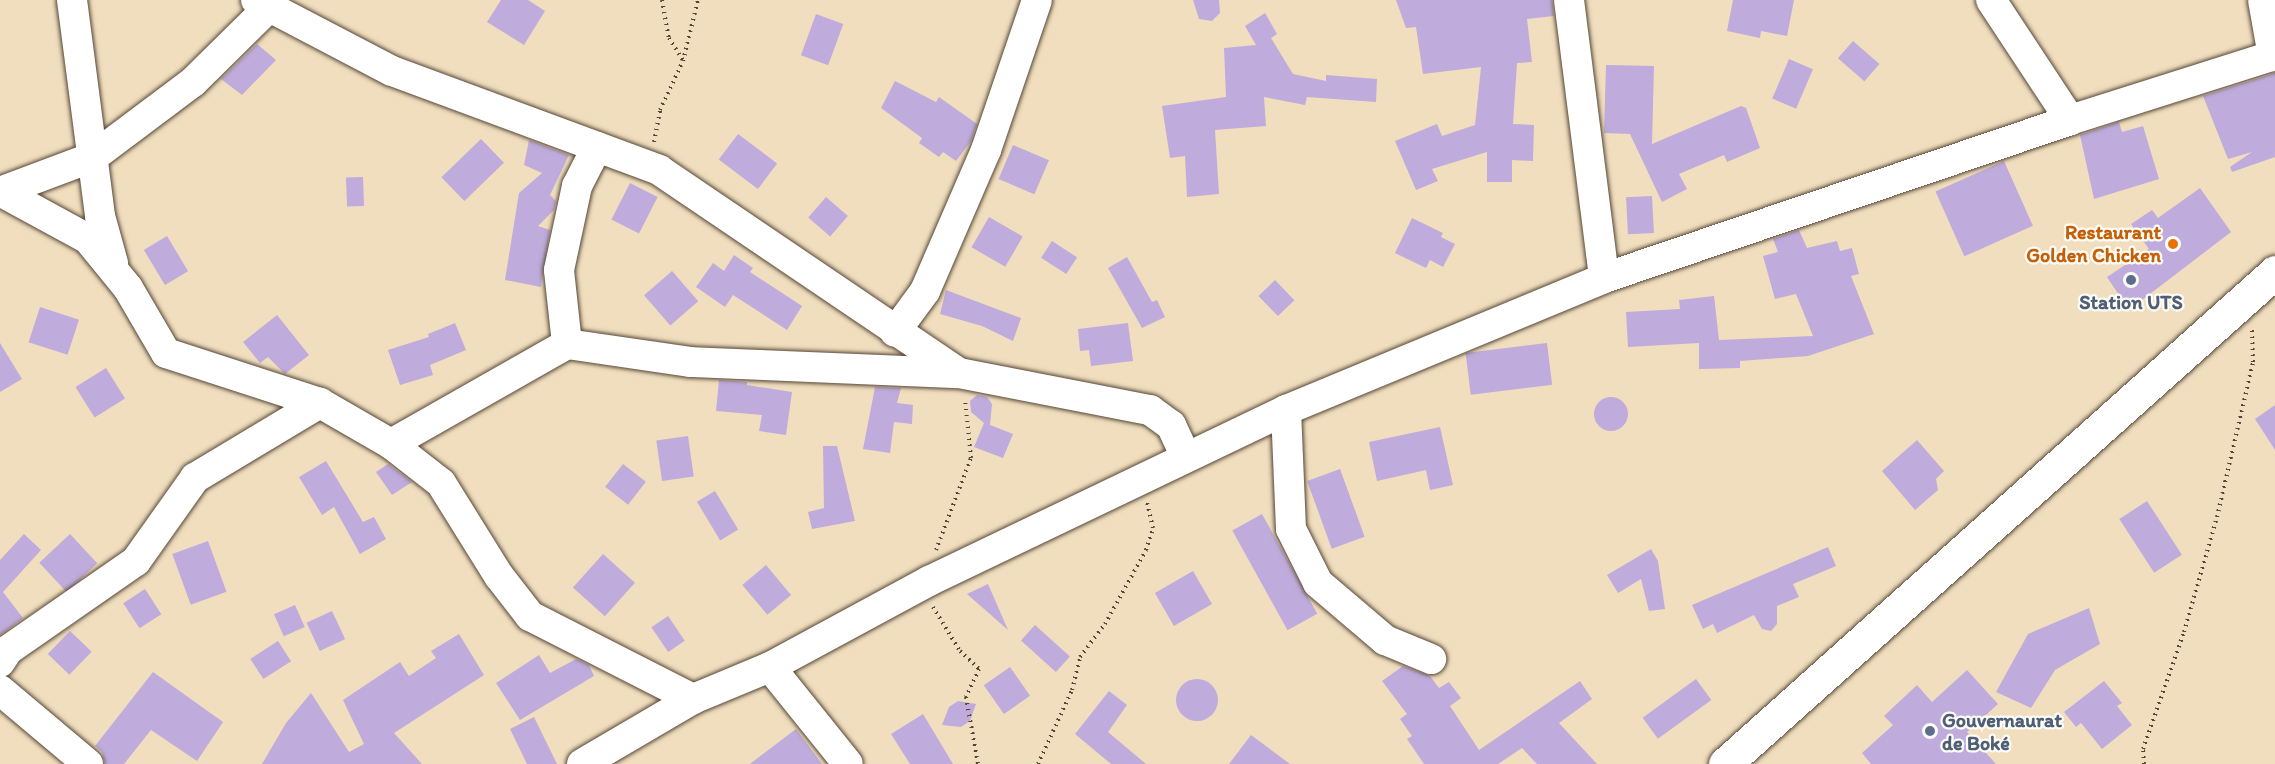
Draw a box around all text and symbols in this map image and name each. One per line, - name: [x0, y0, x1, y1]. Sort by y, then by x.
- place label: Restaurant Golden Chicken: [2026, 220, 2161, 267]
- marker: Restaurant Golden Chicken: [2166, 237, 2180, 251]
- marker: Station UTS: [2124, 273, 2138, 287]
- place label: Station UTS: [2079, 290, 2183, 314]
- place label: Gouvernaurat de Boké: [1942, 708, 2062, 755]
- marker: Gouvernaurat de Boké: [1923, 724, 1937, 738]

